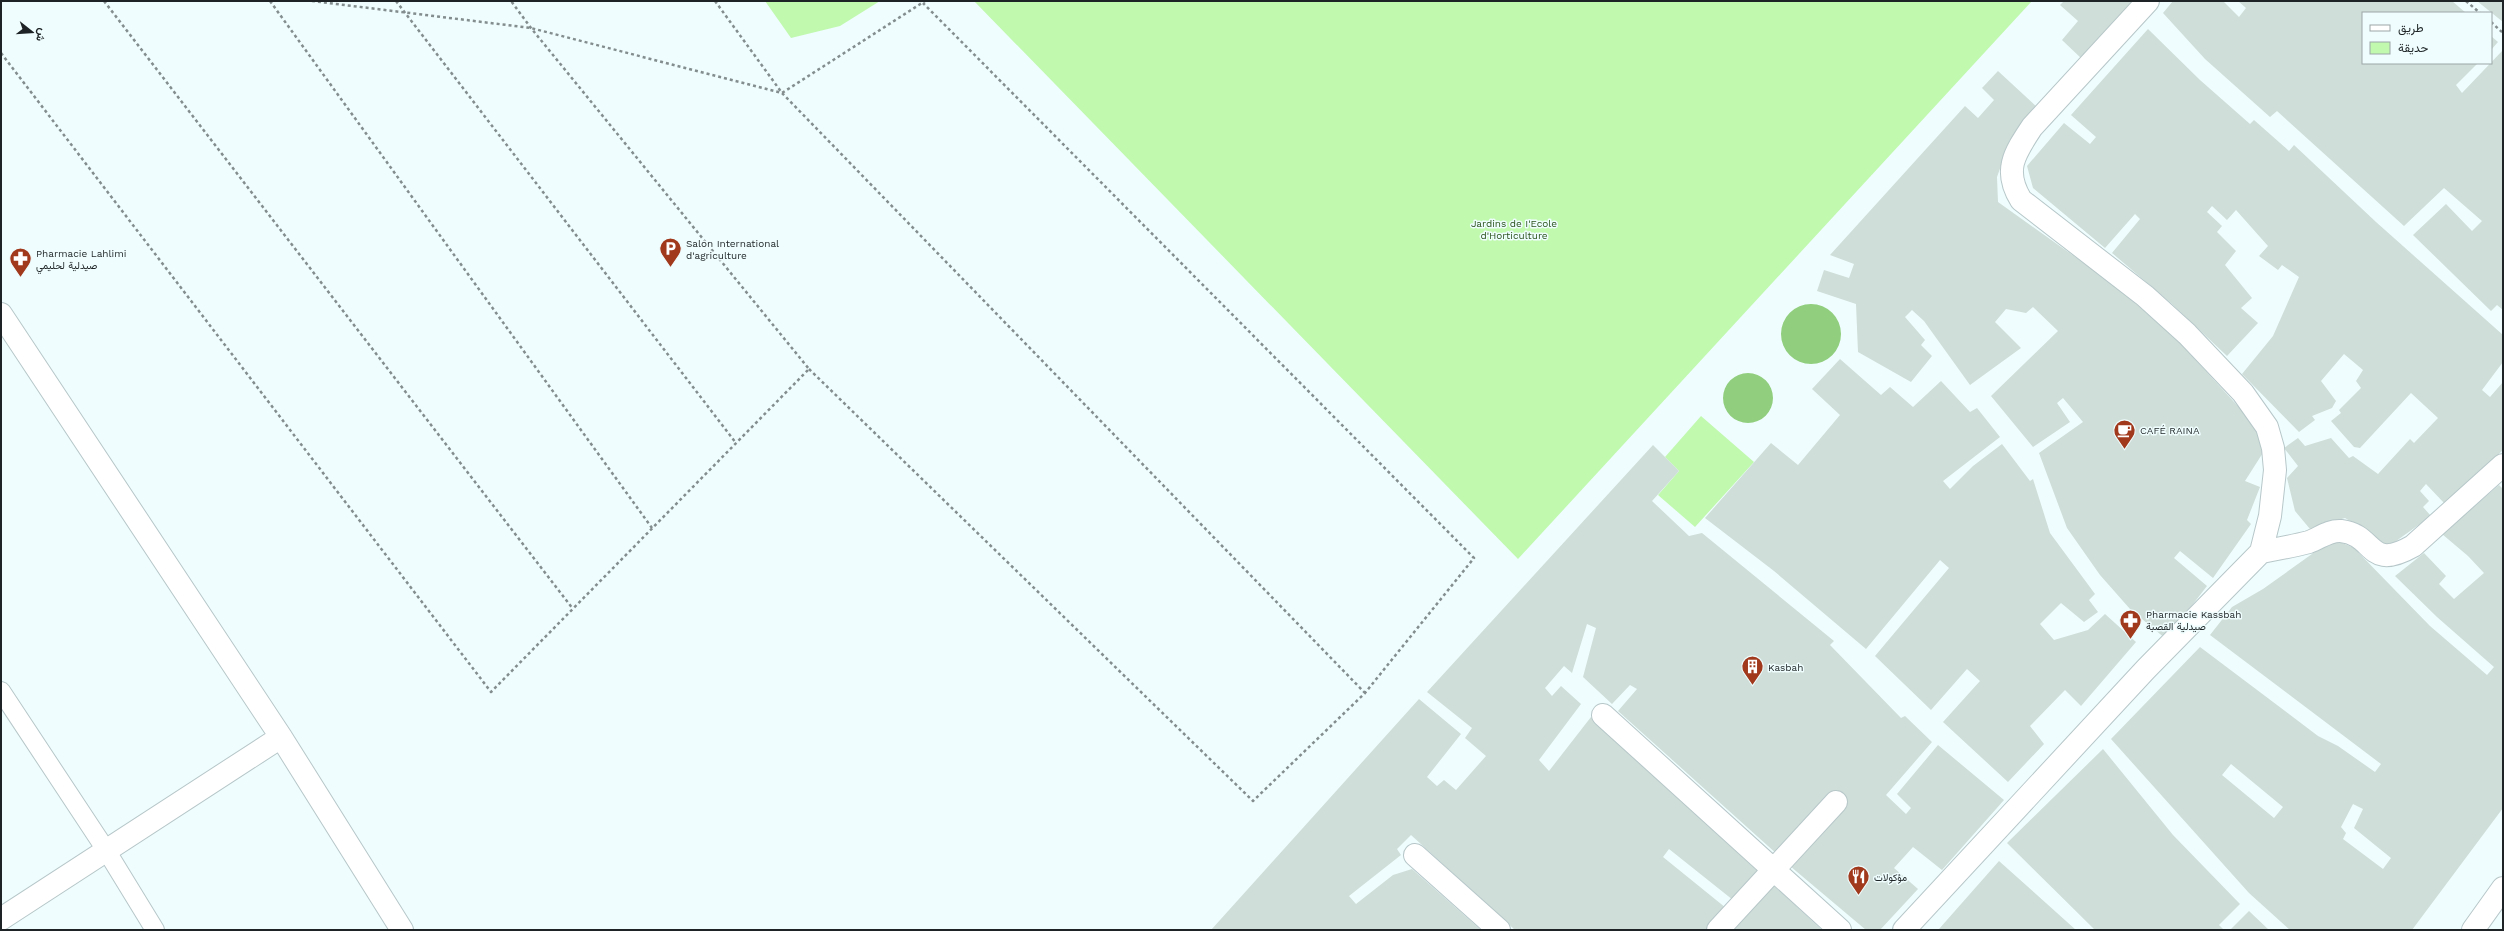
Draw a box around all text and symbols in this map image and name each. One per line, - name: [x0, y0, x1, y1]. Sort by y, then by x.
- north arrow: [12, 12, 52, 52]
- legend: [2362, 12, 2492, 64]
- text: طريق: [2398, 21, 2424, 36]
- text: ش: [33, 27, 49, 43]
- text: حديقة: [2398, 41, 2428, 55]
- park label: Jardins de I'Ecole d'Horticulture: [1471, 218, 1557, 241]
- parking icon: Salon International d'agriculture: [657, 236, 683, 269]
- place label: Salon International d'agriculture: [686, 238, 779, 261]
- pharmacy icon: Pharmacie Lahlimi صيدلية لحليمي: [7, 246, 33, 279]
- place label: Pharmacie Lahlimi صيدلية لحليمي: [36, 248, 126, 274]
- cafe icon: CAFÉ RAINA: [2111, 417, 2137, 450]
- place label: CAFÉ RAINA: [2140, 425, 2200, 436]
- pharmacy icon: Pharmacie Kassbah صيدلية القصبة: [2118, 607, 2144, 640]
- place label: Pharmacie Kassbah صيدلية القصبة: [2146, 609, 2241, 633]
- building icon: Kasbah: [1740, 654, 1766, 687]
- place label: Kasbah: [1768, 662, 1803, 673]
- restaurant icon: مؤكولات: [1846, 864, 1872, 897]
- place label: مؤكولات: [1874, 872, 1907, 884]

